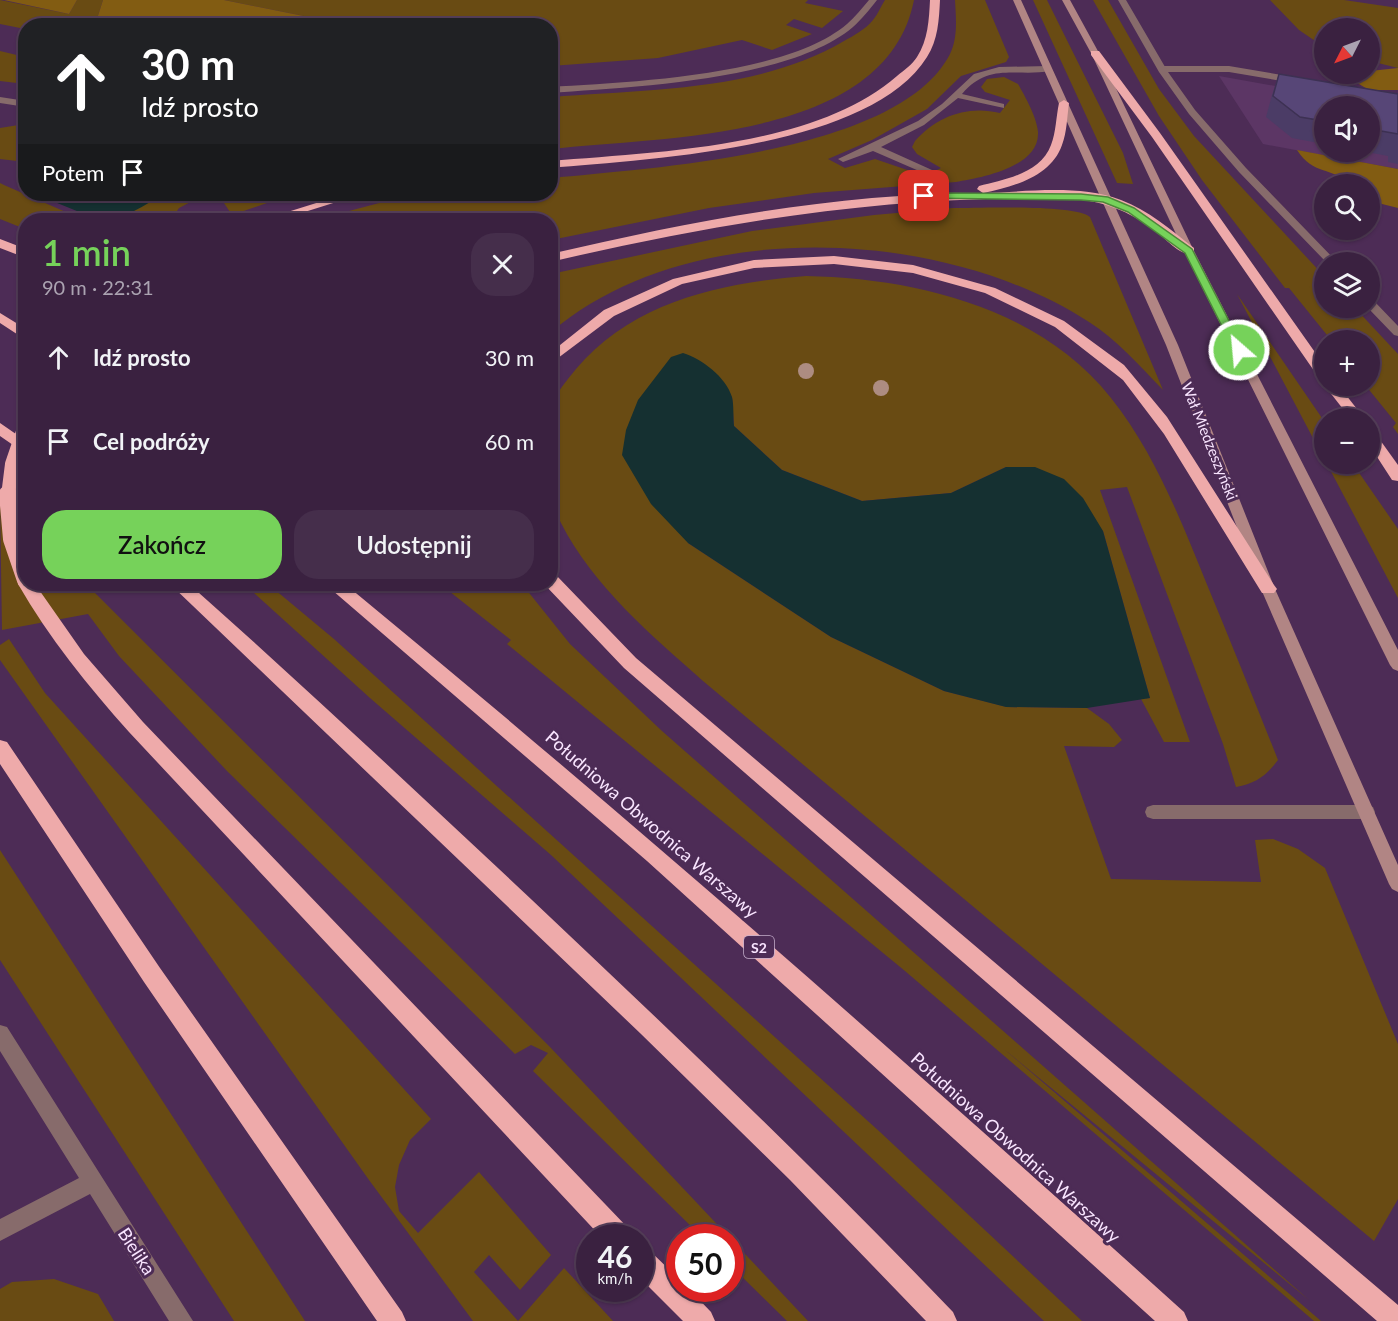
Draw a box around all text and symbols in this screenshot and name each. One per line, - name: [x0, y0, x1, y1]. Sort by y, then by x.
- north arrow: [1314, 18, 1380, 84]
- map controls: [1314, 18, 1380, 474]
- text: 30 m: [141, 39, 235, 89]
- icon: ahead: [42, 42, 120, 120]
- text: Idź prosto: [141, 90, 259, 123]
- button: sound: [1314, 96, 1380, 162]
- icon: arrive: [116, 156, 149, 189]
- text: Potem: [42, 159, 104, 186]
- pin: [898, 170, 949, 221]
- button: search: [1314, 174, 1380, 240]
- icon: arrive: [907, 179, 940, 212]
- text: 1 min: [42, 230, 131, 274]
- button: close: [471, 233, 534, 296]
- button: layers: [1314, 252, 1380, 318]
- text: 90 m · 22:31: [42, 275, 154, 299]
- position arrow: [1207, 318, 1271, 382]
- button: +: [1314, 330, 1380, 396]
- icon: ahead: [42, 341, 75, 374]
- text: Idź prosto: [93, 344, 191, 371]
- text: 30 m: [485, 344, 534, 371]
- street label: Wał Miedzeszyński: [1178, 379, 1242, 503]
- button: −: [1314, 408, 1380, 474]
- icon: arrive: [42, 425, 75, 458]
- text: Cel podróży: [93, 428, 210, 455]
- text: 60 m: [485, 428, 534, 455]
- button: Zakończ: [42, 510, 282, 579]
- button: Udostępnij: [294, 510, 534, 579]
- street label: Południowa Obwodnica Warszawy: [541, 726, 763, 923]
- road number: S2: [744, 936, 774, 958]
- street label: Południowa Obwodnica Warszawy: [907, 1047, 1126, 1247]
- street label: Bielika: [114, 1223, 160, 1279]
- speed limit sign: 50: [666, 1224, 744, 1302]
- text: 46: [598, 1238, 632, 1274]
- text: km/h: [597, 1269, 633, 1287]

